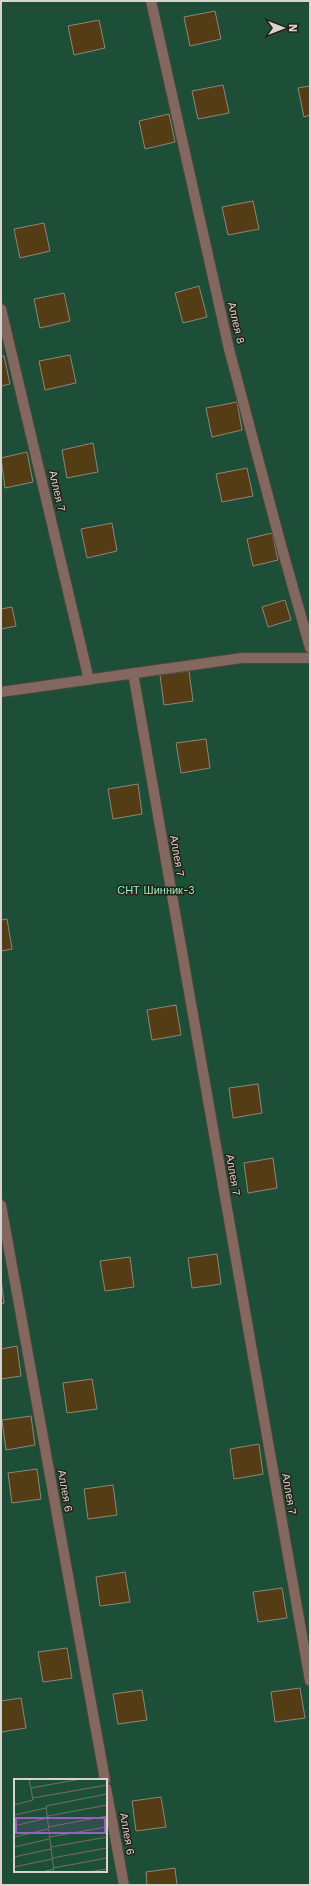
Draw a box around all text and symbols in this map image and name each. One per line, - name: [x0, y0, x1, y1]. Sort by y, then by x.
- north arrow: [263, 8, 303, 48]
- text: N: [286, 24, 299, 32]
- street label: Аллея 8: [225, 301, 247, 346]
- street label: Аллея 7: [46, 469, 68, 513]
- street label: Аллея 7: [167, 834, 187, 878]
- park label: СНТ Шинник-3: [117, 884, 195, 897]
- street label: Аллея 7: [223, 1153, 243, 1197]
- street label: Аллея 6: [55, 1469, 75, 1513]
- street label: Аллея 7: [279, 1472, 299, 1516]
- inset map: [14, 1779, 107, 1872]
- street label: Аллея 6: [117, 1812, 137, 1856]

